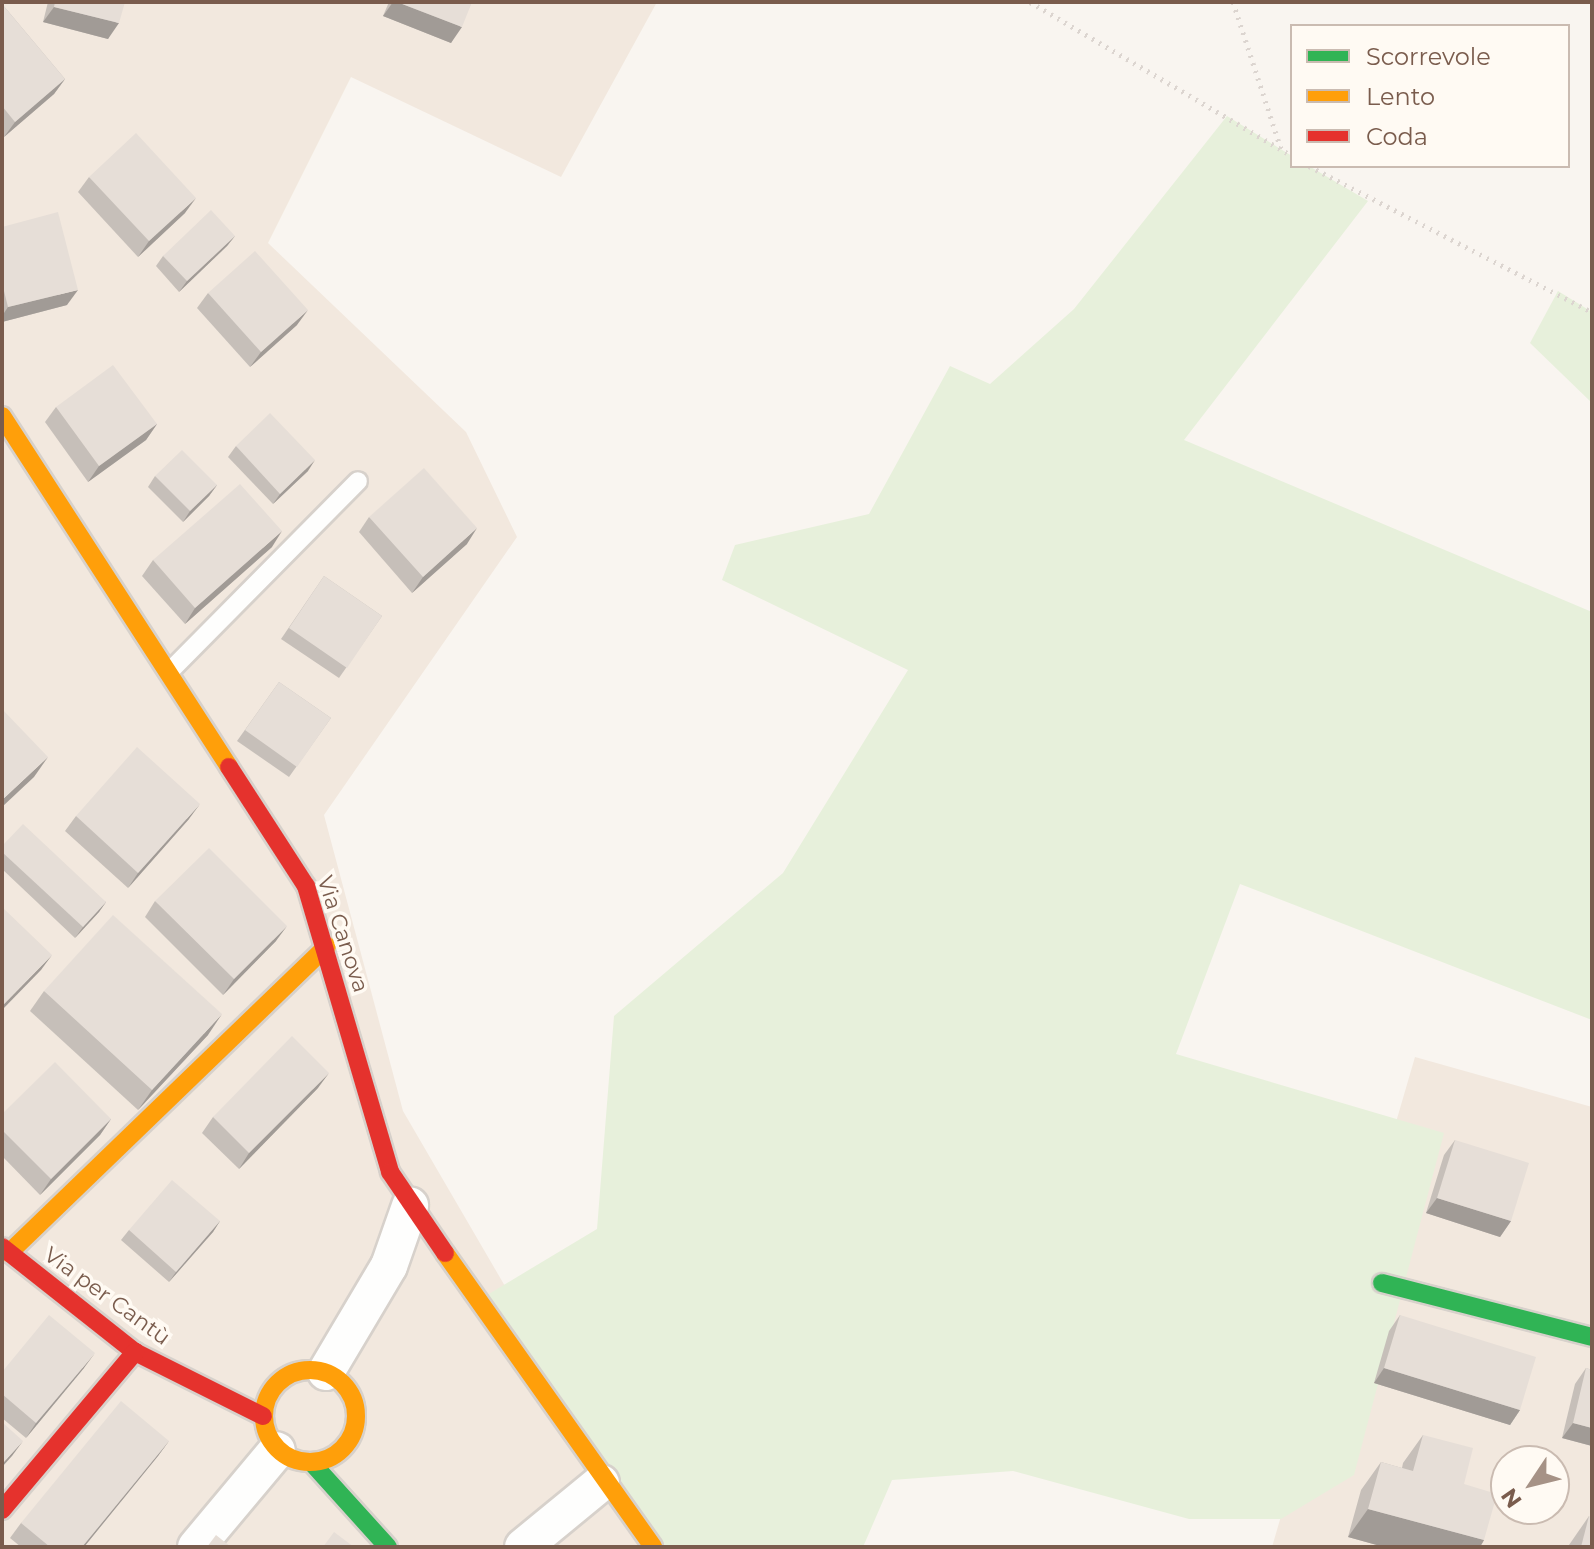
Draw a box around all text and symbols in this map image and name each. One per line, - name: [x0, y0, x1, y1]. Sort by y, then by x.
- legend: [1290, 24, 1570, 168]
- text: Scorrevole: [1366, 42, 1491, 71]
- text: Lento: [1366, 82, 1435, 111]
- text: Coda: [1366, 122, 1428, 151]
- street label: Via Canova: [312, 872, 374, 996]
- street label: Via per Cantù: [39, 1241, 175, 1351]
- north arrow: [1490, 1445, 1570, 1525]
- text: N: [1495, 1483, 1528, 1513]

